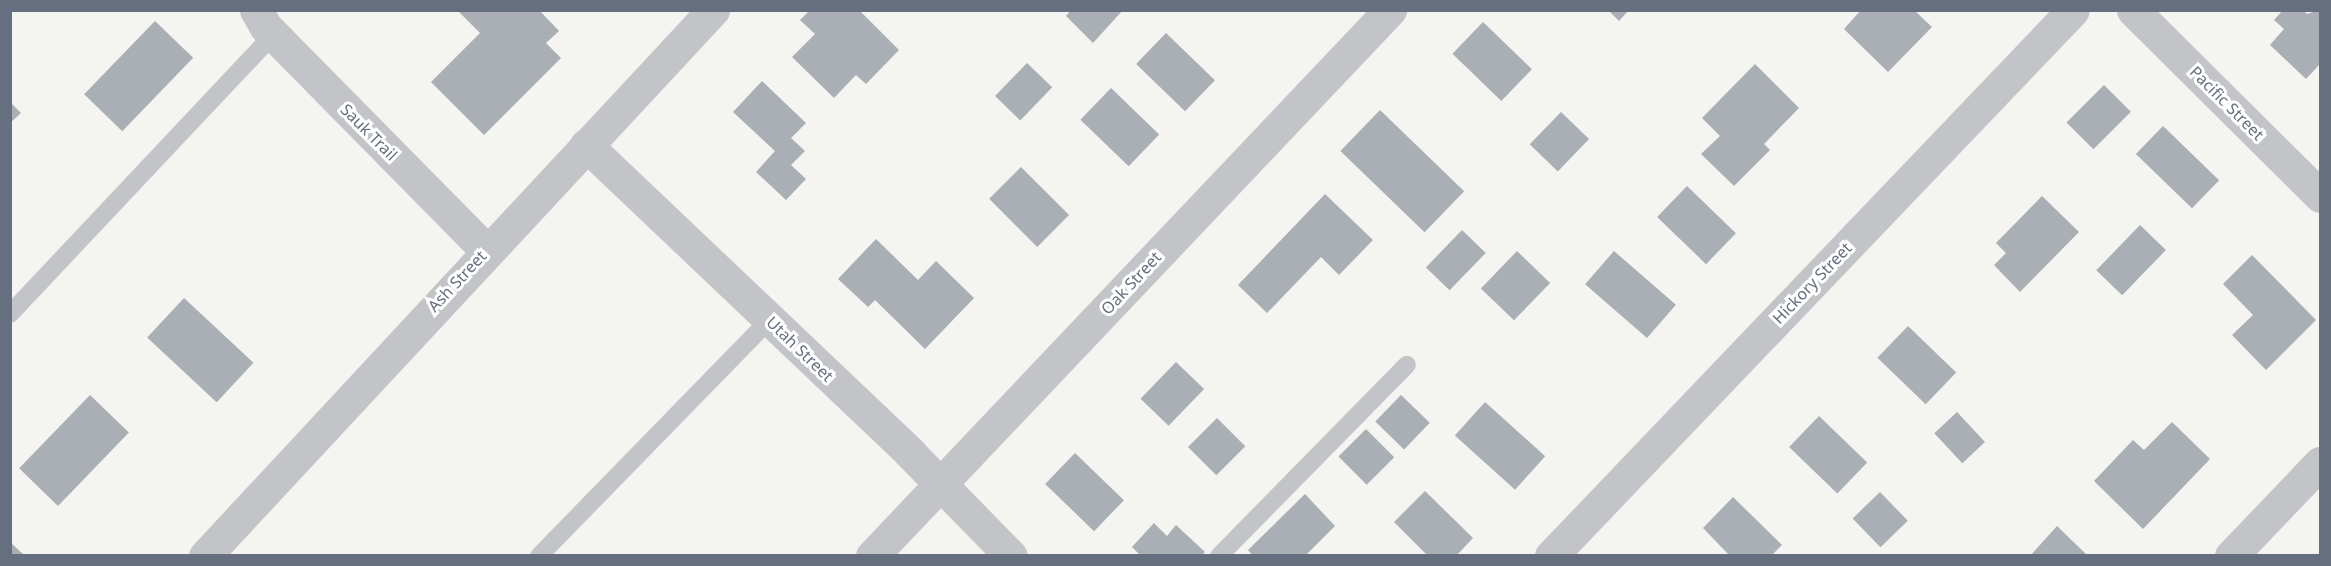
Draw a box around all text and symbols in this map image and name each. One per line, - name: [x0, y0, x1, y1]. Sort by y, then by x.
- street label: Pacific Street: [2186, 62, 2268, 144]
- street label: Sauk Trail: [337, 100, 401, 164]
- street label: Hickory Street: [1768, 238, 1856, 328]
- street label: Ash Street: [424, 246, 490, 316]
- street label: Oak Street: [1097, 248, 1165, 318]
- street label: Utah Street: [763, 313, 837, 385]

